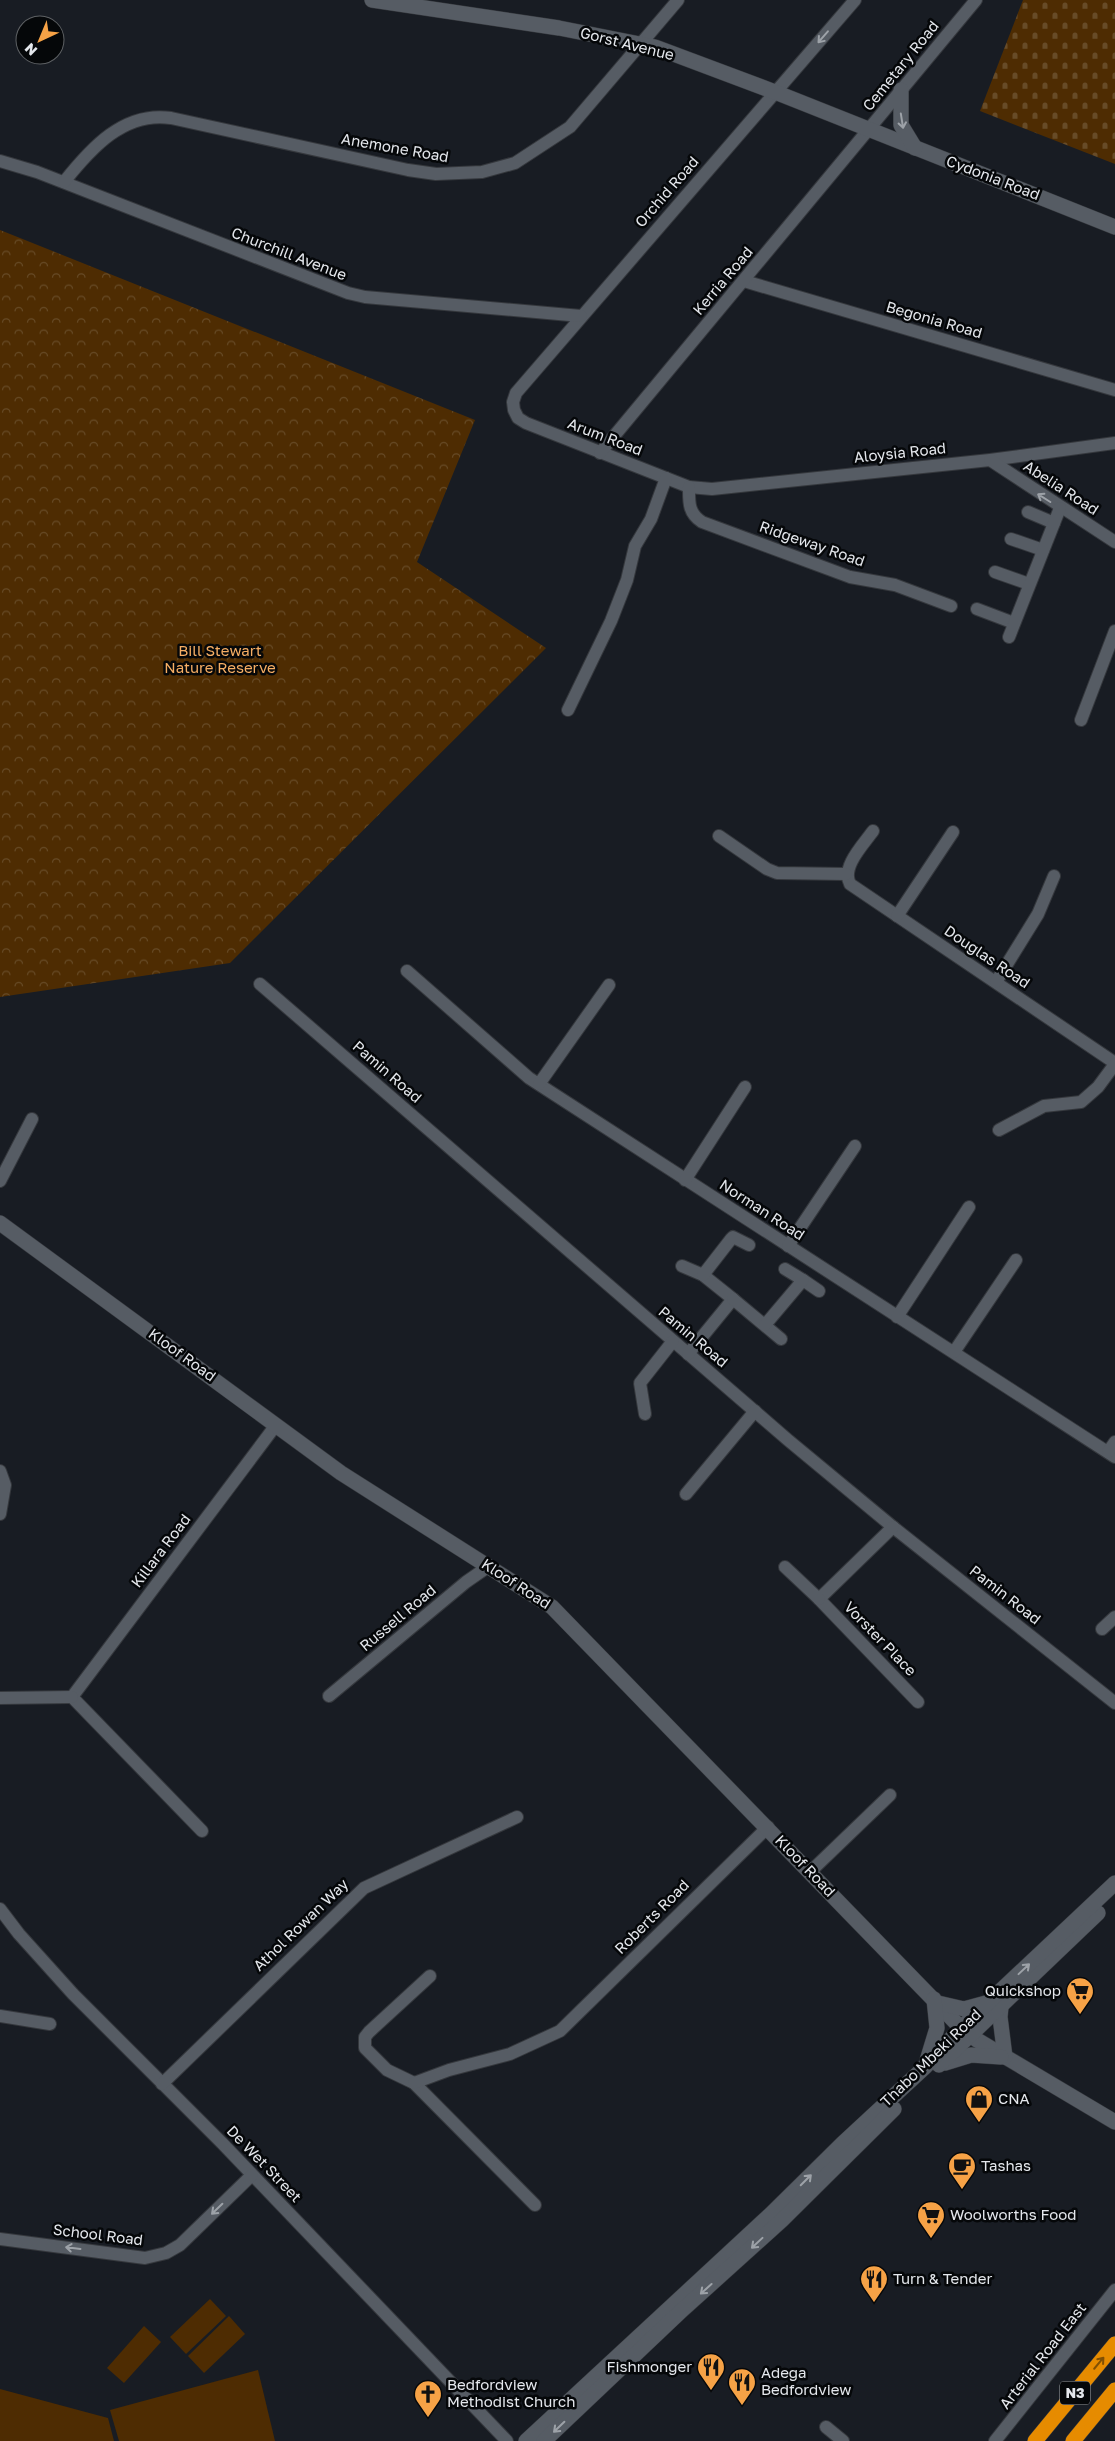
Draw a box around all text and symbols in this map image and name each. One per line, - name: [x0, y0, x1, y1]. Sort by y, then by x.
- north arrow: [15, 15, 65, 65]
- street label: Cemetary Road: [858, 17, 942, 114]
- street label: Gorst Avenue: [578, 23, 676, 63]
- one-way arrow: [818, 30, 829, 43]
- text: N: [21, 40, 40, 60]
- one-way arrow: [897, 112, 907, 128]
- street label: Anemone Road: [340, 129, 450, 165]
- street label: Cydonia Road: [944, 151, 1043, 203]
- street label: Orchid Road: [631, 152, 702, 230]
- street label: Churchill Avenue: [229, 223, 350, 283]
- street label: Kerria Road: [689, 243, 756, 318]
- street label: Begonia Road: [884, 297, 984, 341]
- street label: Arum Road: [565, 414, 645, 459]
- street label: Aloysia Road: [853, 438, 947, 466]
- street label: Abelia Road: [1021, 456, 1102, 518]
- one-way arrow: [1038, 492, 1052, 502]
- street label: Ridgeway Road: [757, 517, 867, 569]
- park label: Bill Stewart Nature Reserve: [164, 641, 276, 676]
- street label: Douglas Road: [941, 921, 1034, 991]
- street label: Pamin Road: [350, 1037, 426, 1106]
- street label: Norman Road: [717, 1175, 808, 1243]
- street label: Pamin Road: [655, 1302, 732, 1371]
- street label: Kloof Road: [145, 1324, 220, 1385]
- street label: Killara Road: [127, 1510, 194, 1591]
- street label: Kloof Road: [479, 1554, 554, 1612]
- street label: Pamin Road: [967, 1561, 1045, 1628]
- street label: Russell Road: [356, 1580, 439, 1654]
- street label: Vorster Place: [841, 1597, 921, 1679]
- street label: Kloof Road: [772, 1831, 840, 1900]
- street label: Athol Rowan Way: [249, 1874, 352, 1974]
- street label: Roberts Road: [610, 1875, 692, 1957]
- one-way arrow: [1018, 1963, 1031, 1975]
- supermarket icon: Quickshop: [1065, 1976, 1095, 2015]
- place label: Quickshop: [985, 1981, 1061, 1999]
- street label: Thabo Mbeki Road: [876, 2005, 984, 2110]
- shop icon: CNA: [964, 2084, 994, 2123]
- place label: CNA: [998, 2089, 1030, 2107]
- street label: De Wet Street: [224, 2121, 306, 2205]
- cafe icon: Tashas: [947, 2151, 977, 2190]
- place label: Tashas: [981, 2156, 1031, 2174]
- one-way arrow: [799, 2174, 812, 2186]
- supermarket icon: Woolworths Food: [916, 2200, 946, 2239]
- one-way arrow: [211, 2202, 223, 2215]
- place label: Woolworths Food: [950, 2205, 1077, 2223]
- street label: School Road: [52, 2220, 144, 2248]
- one-way arrow: [751, 2237, 764, 2249]
- one-way arrow: [65, 2243, 81, 2253]
- restaurant icon: Turn & Tender: [859, 2264, 889, 2303]
- place label: Turn & Tender: [893, 2269, 992, 2287]
- one-way arrow: [700, 2283, 713, 2295]
- street label: Arterial Road East: [995, 2299, 1089, 2412]
- restaurant icon: Fishmonger: [696, 2352, 726, 2391]
- place label: Fishmonger: [607, 2357, 692, 2375]
- one-way arrow: [1094, 2357, 1105, 2370]
- place label: Adega Bedfordview: [761, 2363, 851, 2398]
- restaurant icon: Adega Bedfordview: [727, 2367, 757, 2406]
- place label: Bedfordview Methodist Church: [447, 2375, 575, 2410]
- church icon: Bedfordview Methodist Church: [413, 2379, 443, 2418]
- road number: N3: [1060, 2382, 1090, 2404]
- one-way arrow: [553, 2421, 565, 2433]

